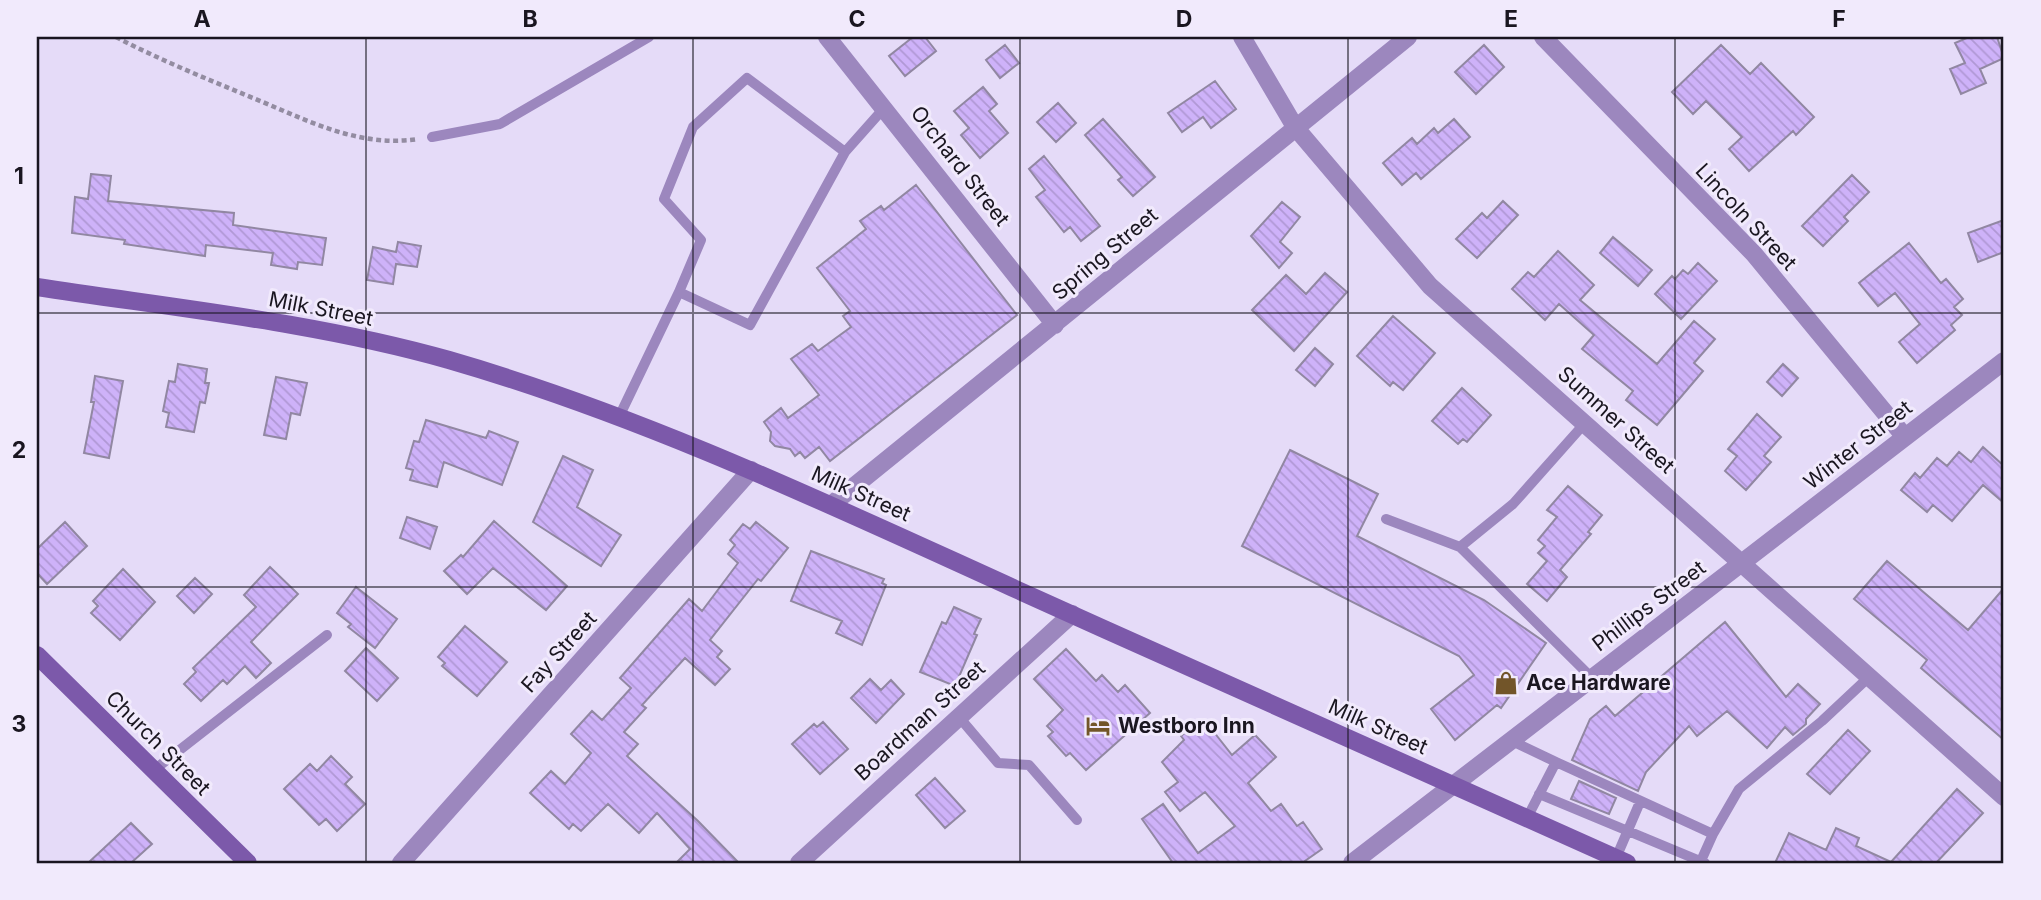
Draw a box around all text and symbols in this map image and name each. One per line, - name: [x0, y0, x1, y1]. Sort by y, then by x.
- text: A: [193, 5, 211, 33]
- text: B: [522, 5, 538, 33]
- text: C: [848, 5, 866, 33]
- text: D: [1176, 5, 1192, 33]
- text: E: [1504, 5, 1518, 33]
- text: F: [1832, 5, 1846, 33]
- street label: Orchard Street: [906, 101, 1015, 231]
- street label: Lincoln Street: [1691, 158, 1802, 275]
- text: 1: [14, 162, 24, 190]
- street label: Spring Street: [1047, 202, 1163, 305]
- street label: Milk Street: [267, 286, 376, 331]
- street label: Summer Street: [1553, 361, 1680, 479]
- street label: Winter Street: [1799, 395, 1917, 495]
- text: 2: [12, 436, 26, 464]
- street label: Milk Street: [808, 461, 915, 527]
- street label: Phillips Street: [1587, 555, 1710, 656]
- street label: Fay Street: [516, 606, 602, 697]
- street label: Boardman Street: [849, 656, 990, 786]
- shop icon: Ace Hardware: [1492, 669, 1520, 697]
- place label: Ace Hardware: [1526, 670, 1671, 695]
- street label: Church Street: [101, 685, 216, 800]
- street label: Milk Street: [1325, 694, 1432, 760]
- text: 3: [12, 710, 26, 738]
- hotel icon: Westboro Inn: [1084, 712, 1112, 740]
- place label: Westboro Inn: [1118, 713, 1255, 738]

